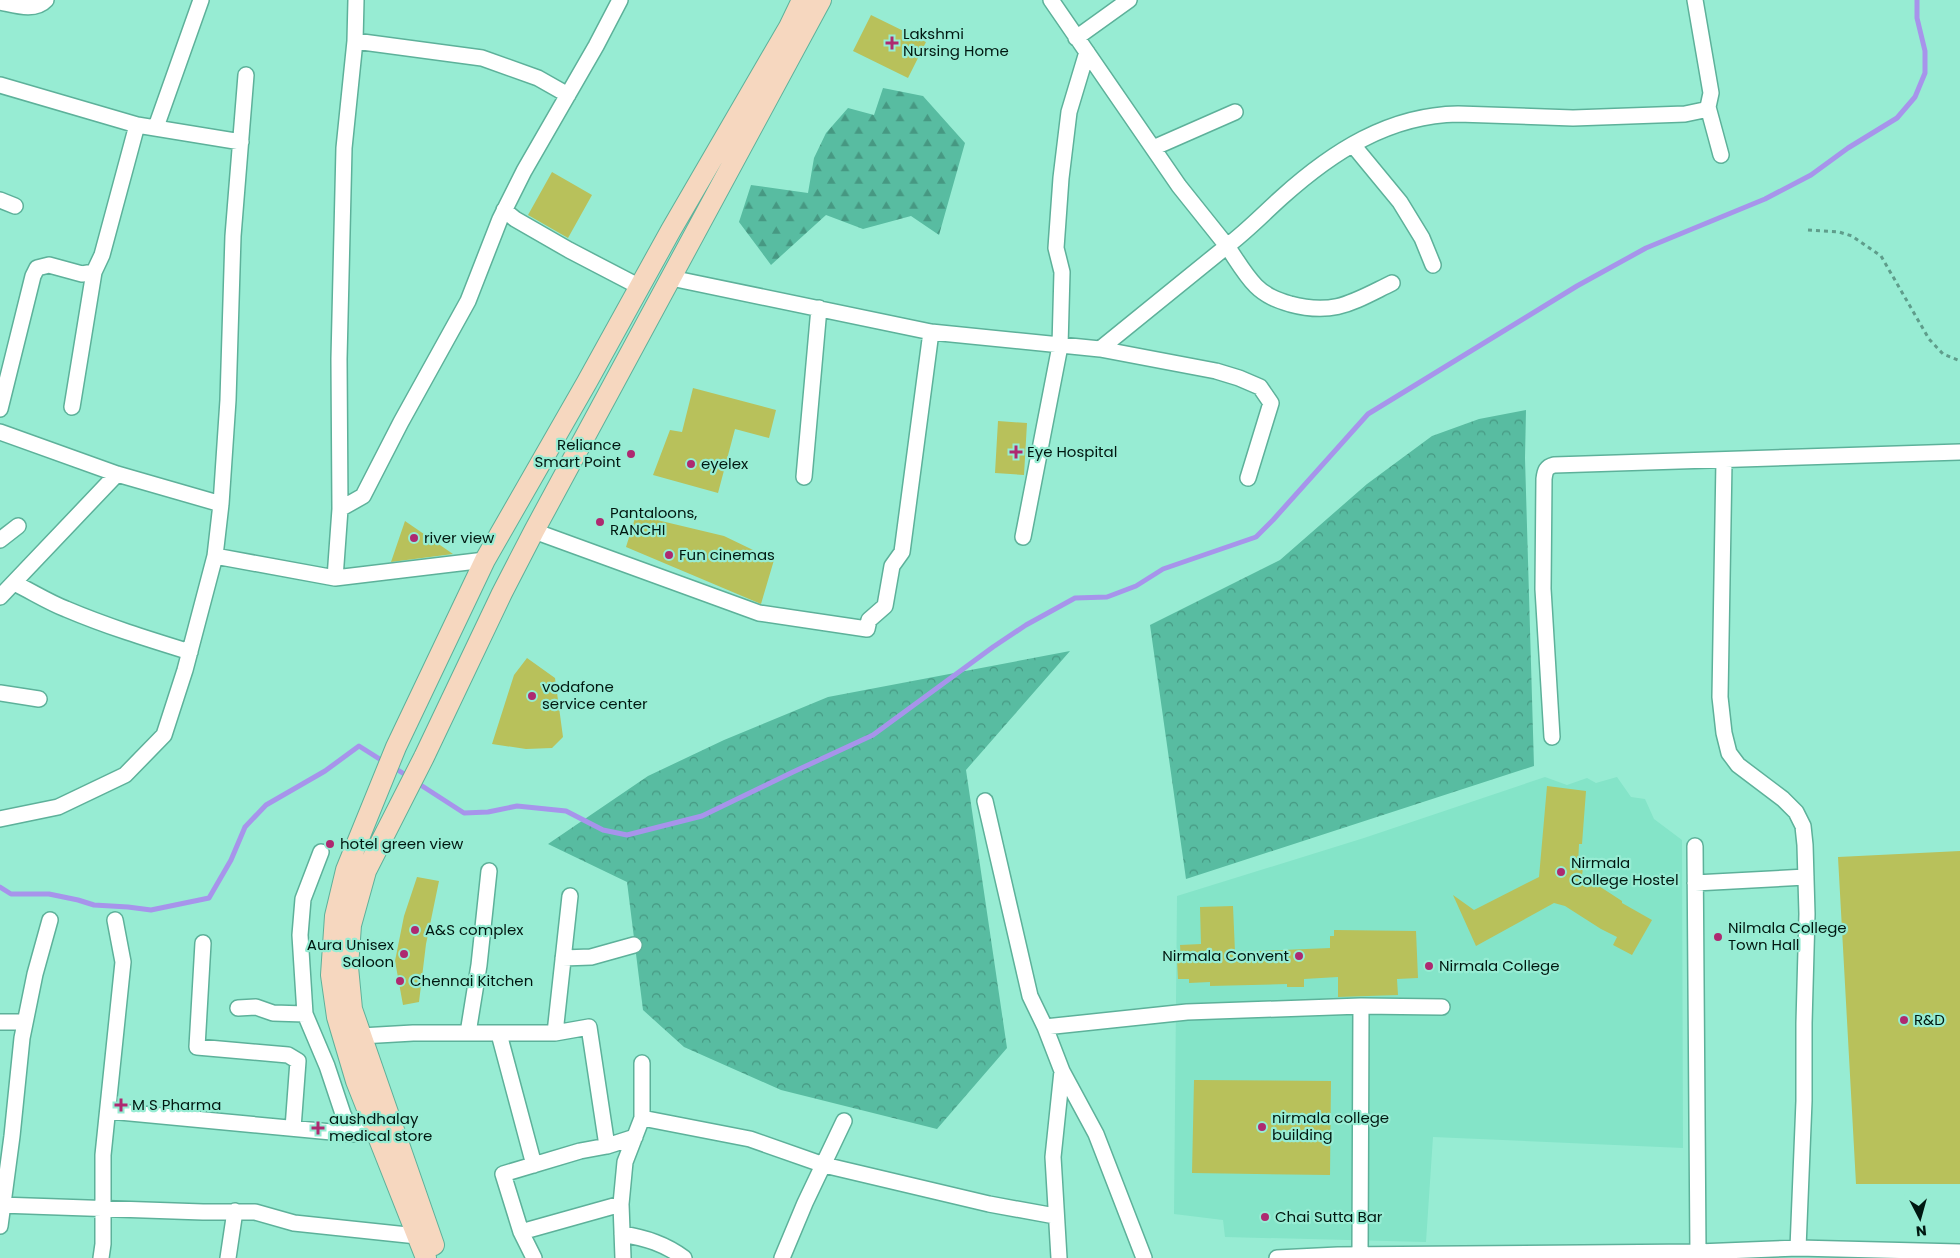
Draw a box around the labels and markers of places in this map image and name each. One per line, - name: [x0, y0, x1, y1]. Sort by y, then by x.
- place label: Lakshmi Nursing Home: [903, 23, 1009, 61]
- marker: Lakshmi Nursing Home: [885, 36, 899, 50]
- place label: Reliance Smart Point: [535, 434, 621, 472]
- place label: Eye Hospital: [1027, 441, 1117, 462]
- marker: Eye Hospital: [1009, 445, 1023, 459]
- marker: Reliance Smart Point: [625, 448, 637, 460]
- place label: eyelex: [701, 453, 748, 474]
- marker: eyelex: [685, 458, 697, 470]
- place label: Pantaloons, RANCHI: [610, 502, 697, 540]
- marker: Pantaloons, RANCHI: [594, 516, 606, 528]
- place label: river view: [424, 527, 495, 548]
- marker: river view: [408, 532, 420, 544]
- place label: Fun cinemas: [679, 544, 775, 565]
- marker: Fun cinemas: [663, 549, 675, 561]
- place label: vodafone service center: [542, 676, 648, 714]
- marker: vodafone service center: [526, 690, 538, 702]
- place label: hotel green view: [340, 833, 464, 854]
- marker: hotel green view: [324, 838, 336, 850]
- place label: Nirmala College Hostel: [1571, 852, 1679, 890]
- marker: Nirmala College Hostel: [1555, 866, 1567, 878]
- place label: Nilmala College Town Hall: [1728, 917, 1847, 955]
- place label: A&S complex: [425, 919, 523, 940]
- marker: A&S complex: [409, 924, 421, 936]
- marker: Nilmala College Town Hall: [1712, 931, 1724, 943]
- place label: Aura Unisex Saloon: [307, 934, 394, 972]
- place label: Nirmala Convent: [1162, 945, 1289, 966]
- marker: Aura Unisex Saloon: [398, 948, 410, 960]
- marker: Nirmala Convent: [1293, 950, 1305, 962]
- place label: Nirmala College: [1439, 955, 1560, 976]
- marker: Nirmala College: [1423, 960, 1435, 972]
- place label: Chennai Kitchen: [410, 970, 533, 991]
- marker: Chennai Kitchen: [394, 975, 406, 987]
- place label: R&D: [1914, 1009, 1945, 1030]
- marker: R&D: [1898, 1014, 1910, 1026]
- place label: M S Pharma: [132, 1094, 221, 1115]
- marker: M S Pharma: [114, 1098, 128, 1112]
- place label: nirmala college building: [1272, 1107, 1389, 1145]
- place label: aushdhalay medical store: [329, 1108, 432, 1146]
- marker: aushdhalay medical store: [311, 1121, 325, 1135]
- marker: nirmala college building: [1256, 1121, 1268, 1133]
- place label: Chai Sutta Bar: [1275, 1206, 1383, 1227]
- marker: Chai Sutta Bar: [1259, 1211, 1271, 1223]

